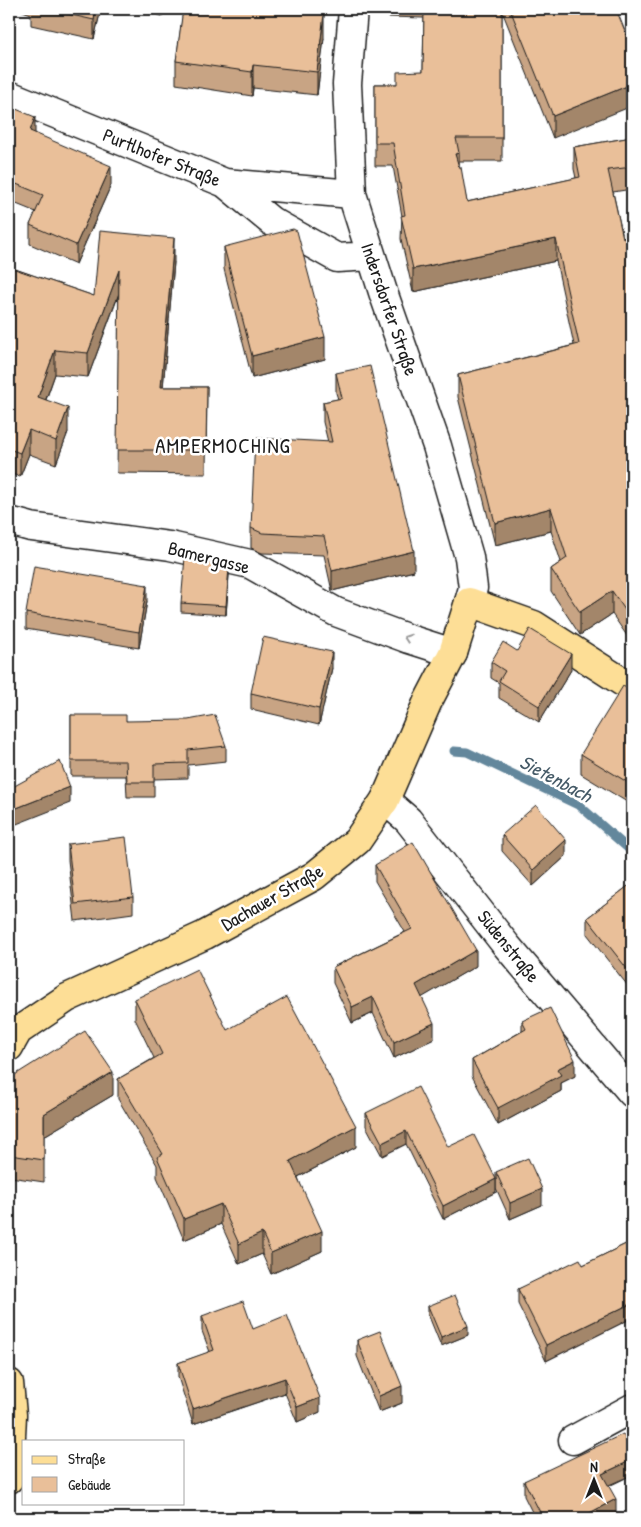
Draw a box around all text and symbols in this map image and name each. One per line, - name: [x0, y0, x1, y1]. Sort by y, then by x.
- street label: Purtlhofer Straße: [99, 122, 225, 193]
- street label: Indersdorfer Straße: [355, 239, 425, 379]
- district label: AMPERMOCHING: [155, 431, 291, 460]
- street label: Bamergasse: [166, 534, 253, 580]
- one-way arrow: [403, 634, 412, 644]
- water label: Sietenbach: [515, 748, 598, 809]
- street label: Dachauer Straße: [216, 857, 328, 937]
- street label: Südenstraße: [472, 904, 546, 988]
- legend: [22, 1440, 185, 1504]
- text: Straße: [68, 1448, 106, 1469]
- north arrow: [568, 1454, 618, 1504]
- text: N: [590, 1457, 598, 1476]
- text: Gebäude: [68, 1474, 111, 1495]

